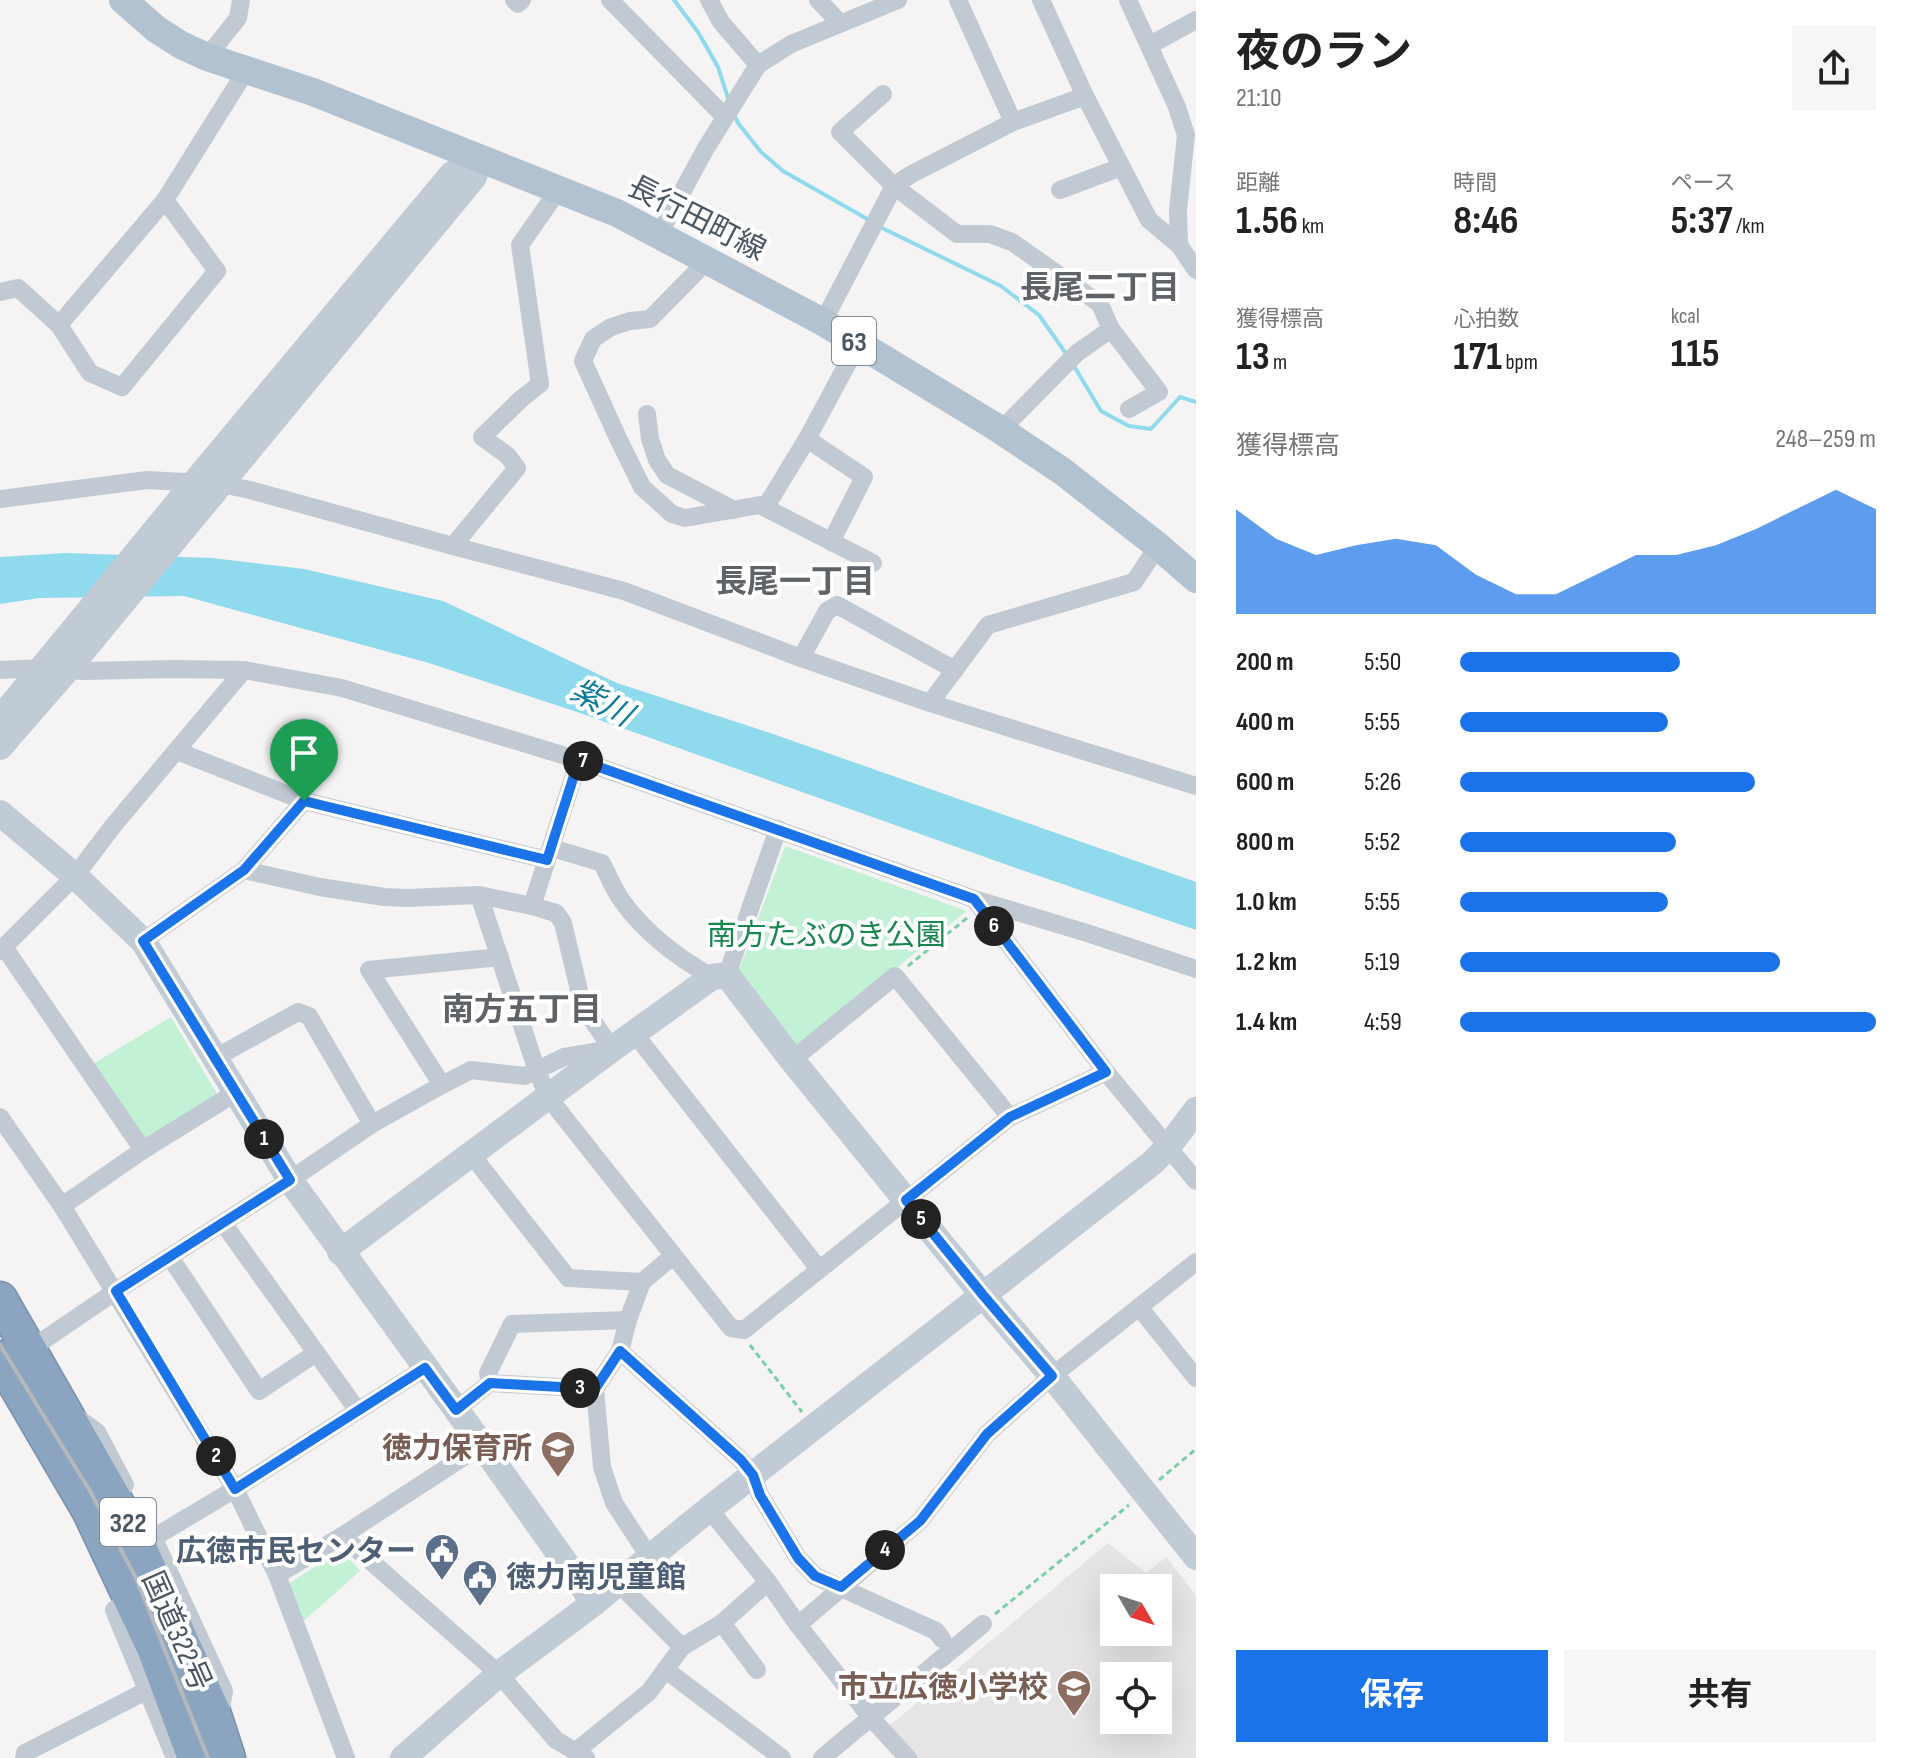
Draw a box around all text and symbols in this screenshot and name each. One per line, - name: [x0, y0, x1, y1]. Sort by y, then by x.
- text: 夜のラン: [1236, 26, 1412, 79]
- button: share: [1792, 26, 1876, 110]
- text: 21:10: [1236, 83, 1282, 114]
- street label: 長行田町線: [622, 169, 772, 269]
- text: 距離: [1236, 170, 1280, 197]
- text: 時間: [1453, 170, 1497, 197]
- text: ペース: [1671, 170, 1736, 197]
- text: 1.56: [1236, 197, 1298, 245]
- text: 8:46: [1453, 197, 1519, 245]
- text: 5:37: [1671, 197, 1733, 245]
- text: km: [1298, 213, 1324, 240]
- text: /km: [1733, 213, 1765, 240]
- district label: 長尾二丁目: [1020, 269, 1180, 308]
- text: kcal: [1671, 303, 1700, 330]
- text: 獲得標高: [1236, 306, 1324, 333]
- text: 心拍数: [1453, 306, 1519, 333]
- road number: 63: [832, 317, 876, 365]
- text: 115: [1671, 330, 1720, 378]
- text: 13: [1236, 333, 1270, 381]
- text: 171: [1453, 333, 1502, 381]
- text: m: [1270, 349, 1287, 376]
- text: bpm: [1502, 349, 1538, 376]
- text: 248–259 m: [1775, 424, 1876, 455]
- text: 獲得標高: [1236, 431, 1340, 462]
- district label: 長尾一丁目: [715, 563, 875, 602]
- text: 200 m: [1236, 647, 1293, 678]
- text: 5:50: [1364, 647, 1401, 678]
- water label: 紫川: [564, 671, 641, 737]
- text: 400 m: [1236, 707, 1294, 738]
- text: 5:55: [1364, 707, 1400, 738]
- pin: [270, 719, 338, 801]
- icon: arrive: [282, 731, 326, 775]
- pin: 7: [563, 741, 603, 781]
- text: 7: [578, 747, 588, 774]
- text: 600 m: [1236, 767, 1294, 798]
- text: 5:26: [1364, 767, 1401, 798]
- text: 800 m: [1236, 827, 1294, 858]
- text: 5:52: [1364, 827, 1400, 858]
- text: 1.0 km: [1236, 887, 1297, 918]
- text: 5:55: [1364, 887, 1400, 918]
- pin: 6: [974, 906, 1014, 946]
- text: 6: [989, 912, 999, 939]
- park label: 南方たぶのき公園: [706, 918, 946, 954]
- text: 1.2 km: [1236, 947, 1297, 978]
- text: 5:19: [1364, 947, 1400, 978]
- district label: 南方五丁目: [442, 991, 602, 1030]
- text: 1.4 km: [1236, 1007, 1297, 1038]
- text: 4:59: [1364, 1007, 1402, 1038]
- pin: 1: [244, 1119, 284, 1159]
- text: 1: [260, 1125, 268, 1152]
- pin: 5: [901, 1199, 941, 1239]
- text: 5: [916, 1205, 926, 1232]
- pin: 3: [560, 1368, 600, 1408]
- text: 3: [575, 1374, 585, 1401]
- school or university icon: 徳力保育所: [539, 1429, 577, 1479]
- place label: 徳力保育所: [382, 1431, 532, 1467]
- pin: 2: [196, 1436, 236, 1476]
- text: 2: [211, 1442, 221, 1469]
- road number: 322: [100, 1498, 156, 1546]
- pin: 4: [865, 1530, 905, 1570]
- public building icon: 広徳市民センター: [423, 1532, 461, 1582]
- place label: 広徳市民センター: [176, 1534, 416, 1570]
- text: 4: [880, 1536, 890, 1563]
- public building icon: 徳力南児童館: [461, 1558, 499, 1608]
- place label: 徳力南児童館: [506, 1560, 686, 1596]
- street label: 国道322号: [134, 1566, 218, 1697]
- north arrow: [1100, 1574, 1172, 1646]
- map controls: [1100, 1574, 1172, 1734]
- button: 保存: [1236, 1650, 1548, 1742]
- button: 共有: [1564, 1650, 1876, 1742]
- button: locate: [1100, 1662, 1172, 1734]
- school or university icon: 市立広徳小学校: [1055, 1668, 1093, 1718]
- place label: 市立広徳小学校: [838, 1670, 1048, 1706]

